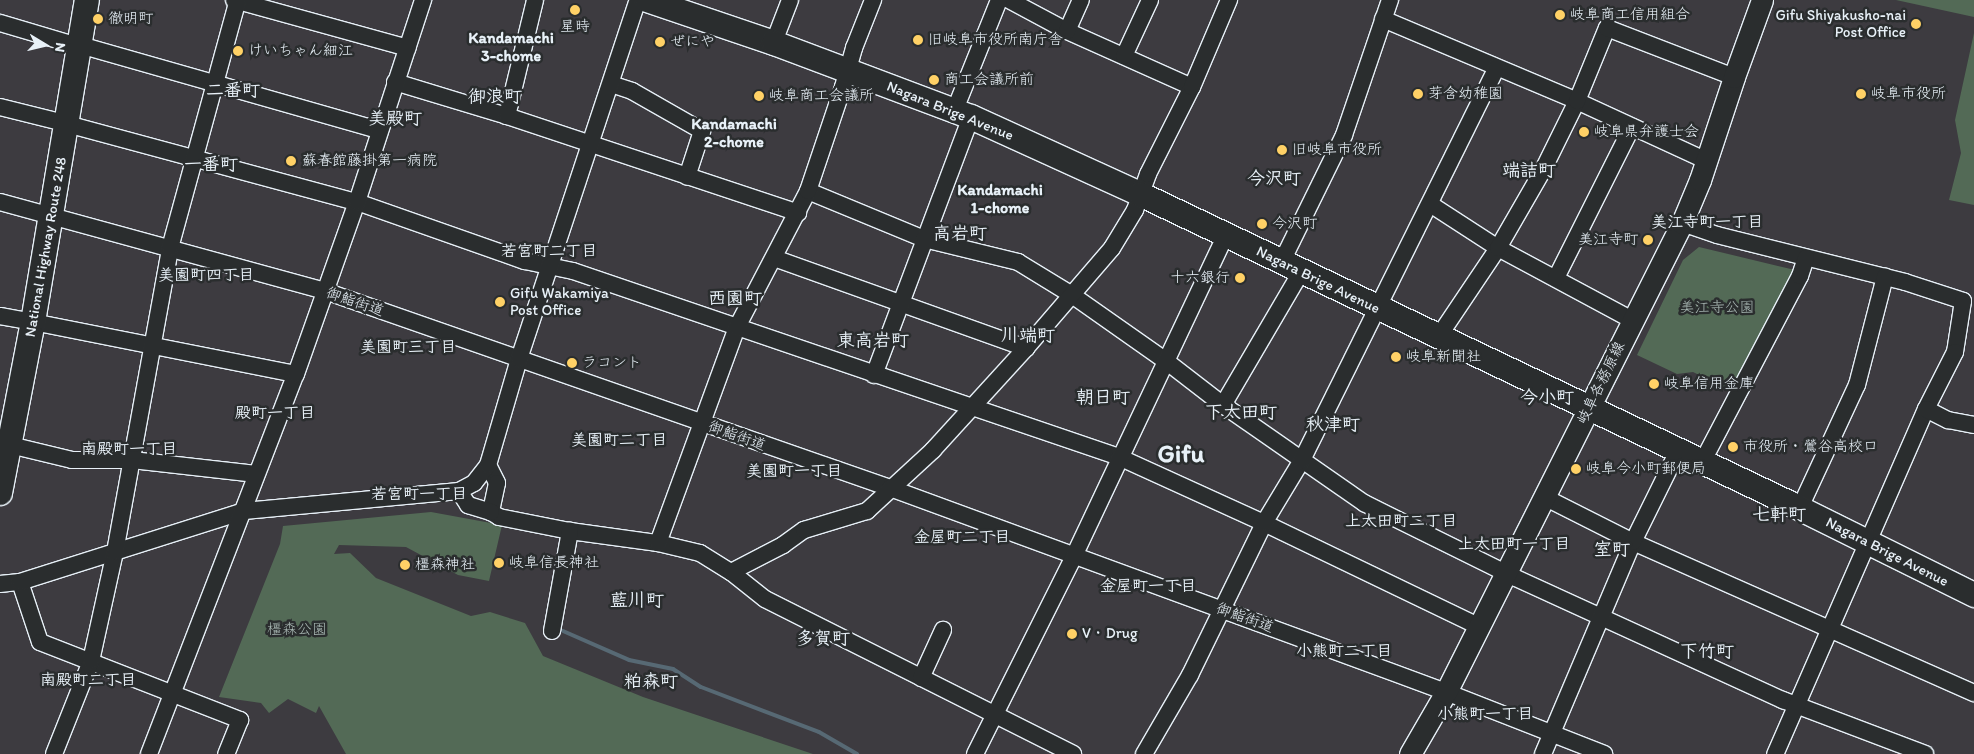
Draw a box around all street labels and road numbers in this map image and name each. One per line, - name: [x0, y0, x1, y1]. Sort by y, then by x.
- street label: Nagara Brige Avenue: [884, 77, 1016, 145]
- street label: National Highway Route 248: [21, 156, 71, 338]
- street label: Nagara Brige Avenue: [1254, 242, 1382, 318]
- street label: 御鮨街道: [324, 284, 386, 320]
- street label: 岐阜各務原線: [1573, 339, 1629, 427]
- street label: 御鮨街道: [706, 417, 768, 455]
- street label: Nagara Brige Avenue: [1823, 513, 1951, 591]
- street label: 御鮨街道: [1214, 599, 1276, 637]

